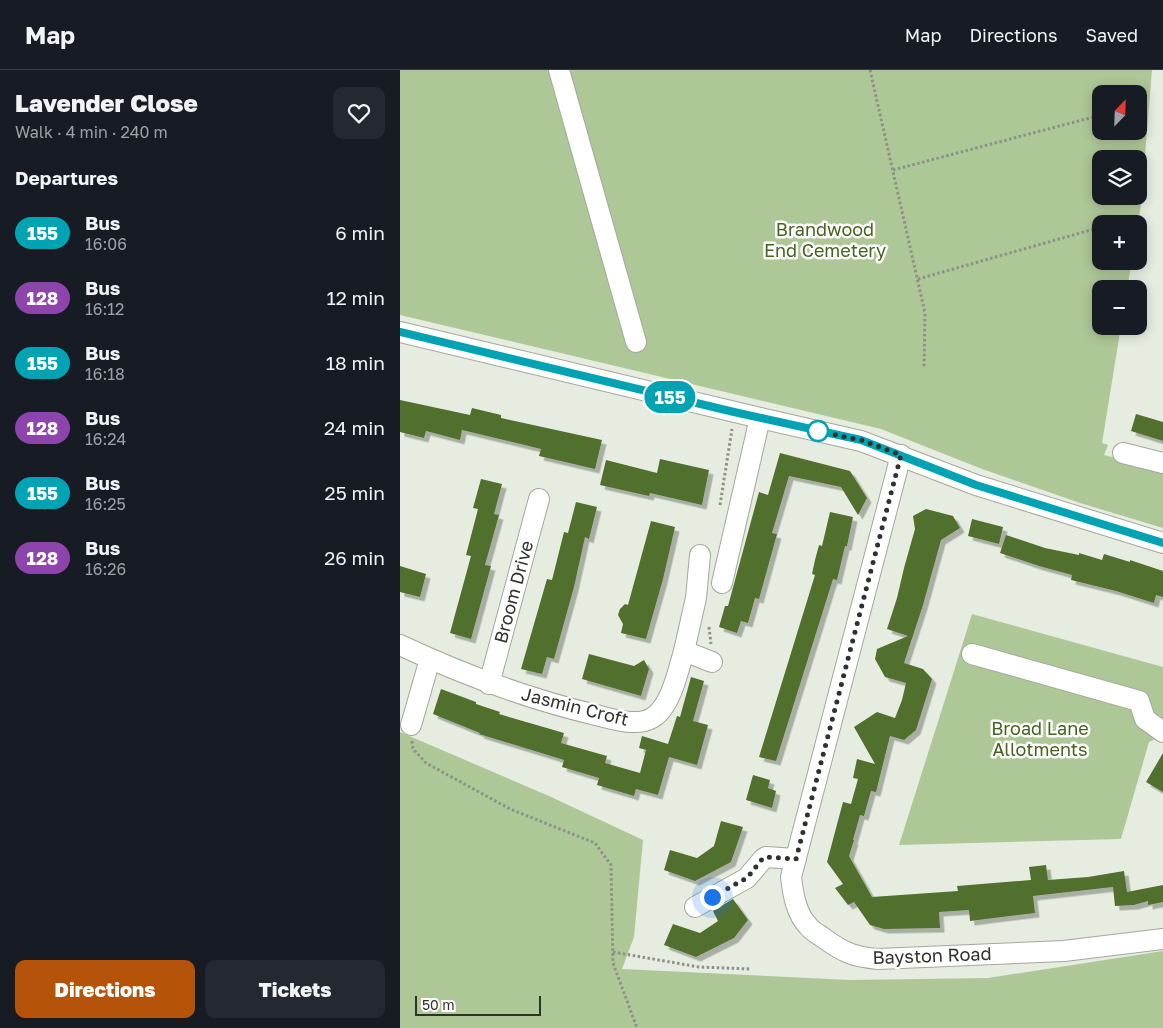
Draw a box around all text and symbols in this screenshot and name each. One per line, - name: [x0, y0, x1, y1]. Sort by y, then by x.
- text: Map: [25, 20, 75, 49]
- text: Map: [905, 24, 941, 46]
- text: Directions: [969, 24, 1057, 46]
- text: Saved: [1085, 24, 1138, 46]
- north arrow: [1092, 85, 1148, 140]
- map controls: [1092, 85, 1147, 335]
- button: heart: [333, 87, 385, 139]
- text: Lavender Close: [15, 88, 198, 117]
- text: Walk · 4 min · 240 m: [15, 122, 168, 142]
- button: layers: [1092, 150, 1147, 205]
- text: Departures: [15, 166, 118, 189]
- text: Bus: [85, 211, 120, 234]
- button: +: [1092, 215, 1147, 270]
- park label: Brandwood End Cemetery: [764, 218, 886, 261]
- text: 6 min: [335, 221, 385, 244]
- text: 155: [27, 222, 58, 244]
- text: 16:06: [85, 234, 127, 254]
- text: Bus: [85, 276, 120, 299]
- button: −: [1092, 280, 1147, 335]
- text: 12 min: [326, 286, 385, 309]
- text: 128: [27, 287, 58, 309]
- text: 16:12: [85, 299, 124, 319]
- text: Bus: [85, 341, 120, 364]
- text: 18 min: [326, 351, 385, 374]
- text: 155: [27, 352, 58, 374]
- text: 16:18: [85, 364, 125, 384]
- line badge: 155: [641, 381, 699, 413]
- text: 155: [654, 386, 686, 408]
- text: Bus: [85, 406, 120, 429]
- text: 24 min: [324, 416, 385, 439]
- text: 128: [27, 417, 58, 439]
- unlabelled marker: [807, 420, 829, 442]
- text: 16:24: [85, 429, 126, 449]
- text: Bus: [85, 471, 120, 494]
- text: 25 min: [325, 481, 385, 504]
- text: 155: [27, 482, 58, 504]
- text: 16:25: [85, 494, 126, 514]
- text: Bus: [85, 536, 120, 559]
- street label: Broom Drive: [489, 538, 537, 646]
- text: 26 min: [324, 546, 385, 569]
- text: 128: [27, 547, 58, 569]
- text: 16:26: [85, 559, 126, 579]
- street label: Jasmin Croft: [519, 682, 631, 730]
- park label: Broad Lane Allotments: [991, 717, 1089, 760]
- your location: [700, 885, 725, 910]
- street label: Bayston Road: [872, 942, 992, 968]
- button: Directions: [15, 960, 195, 1018]
- button: Tickets: [205, 960, 385, 1018]
- scale bar: [415, 993, 541, 1016]
- text: 50 m: [422, 996, 455, 1013]

